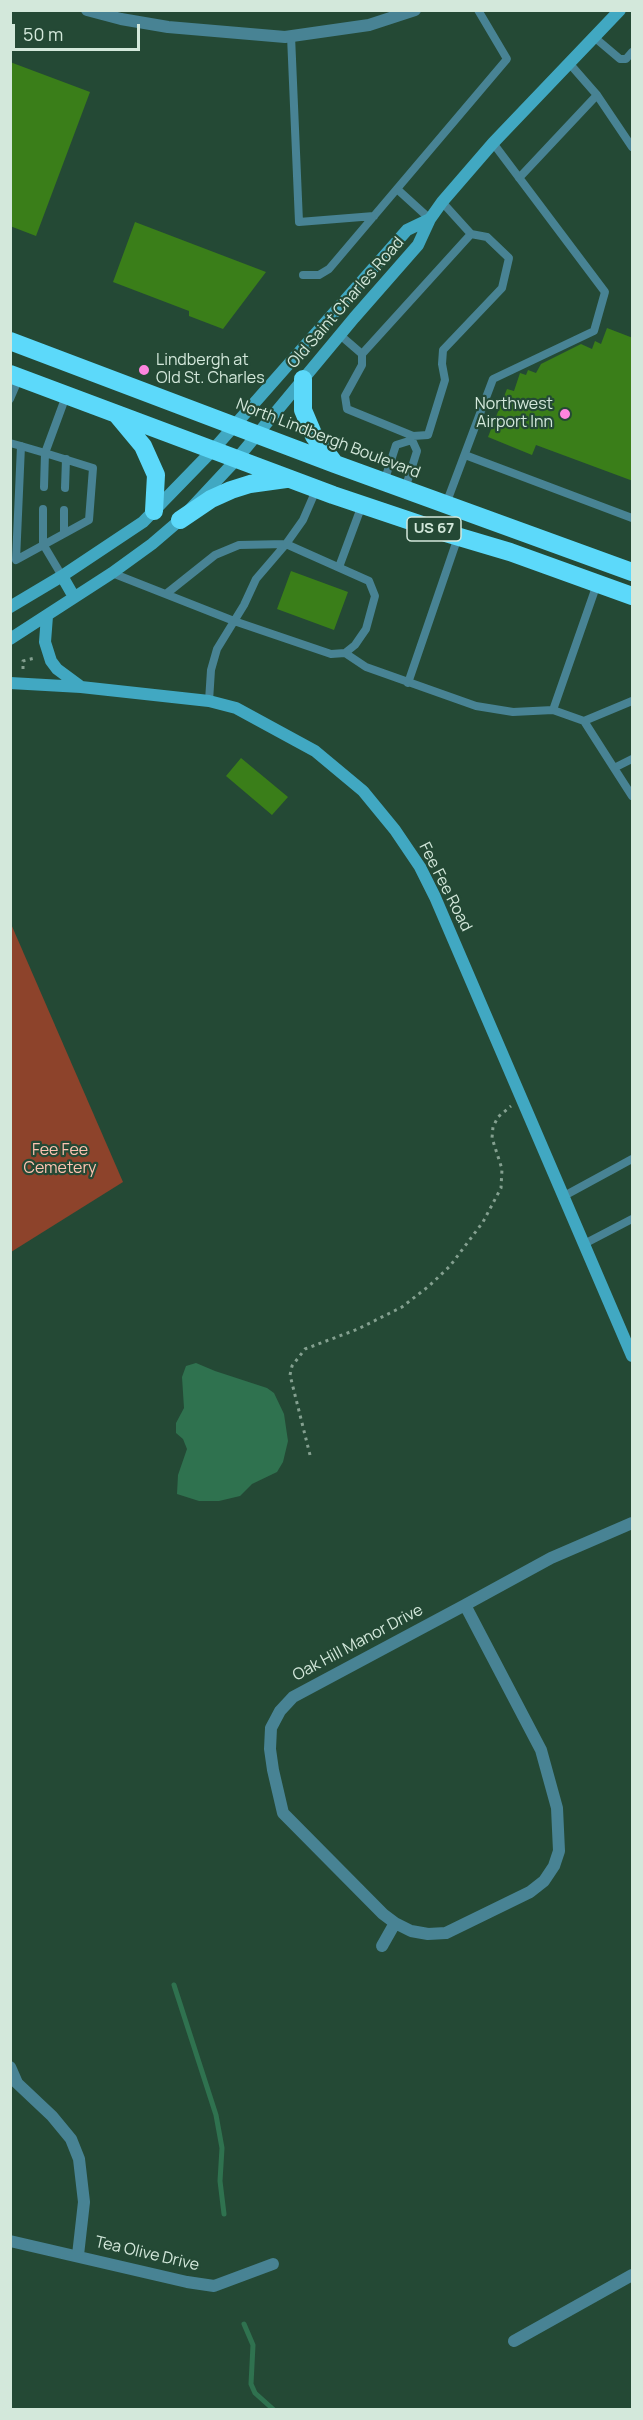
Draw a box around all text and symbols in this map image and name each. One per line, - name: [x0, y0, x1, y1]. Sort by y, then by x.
- scale bar: [15, 12, 142, 50]
- text: 50 m: [23, 22, 63, 46]
- street label: Old Saint Charles Road: [284, 233, 408, 373]
- place label: Lindbergh at Old St. Charles: [156, 351, 265, 389]
- marker: Lindbergh at Old St. Charles: [137, 363, 151, 377]
- street label: North Lindbergh Boulevard: [233, 395, 423, 483]
- place label: Northwest Airport Inn: [475, 395, 553, 433]
- marker: Northwest Airport Inn: [558, 407, 572, 421]
- road number: US 67: [407, 517, 461, 541]
- street label: Fee Fee Road: [414, 839, 476, 935]
- park label: Fee Fee Cemetery: [24, 1141, 96, 1179]
- street label: Oak Hill Manor Drive: [290, 1601, 426, 1685]
- street label: Tea Olive Drive: [93, 2233, 201, 2275]

